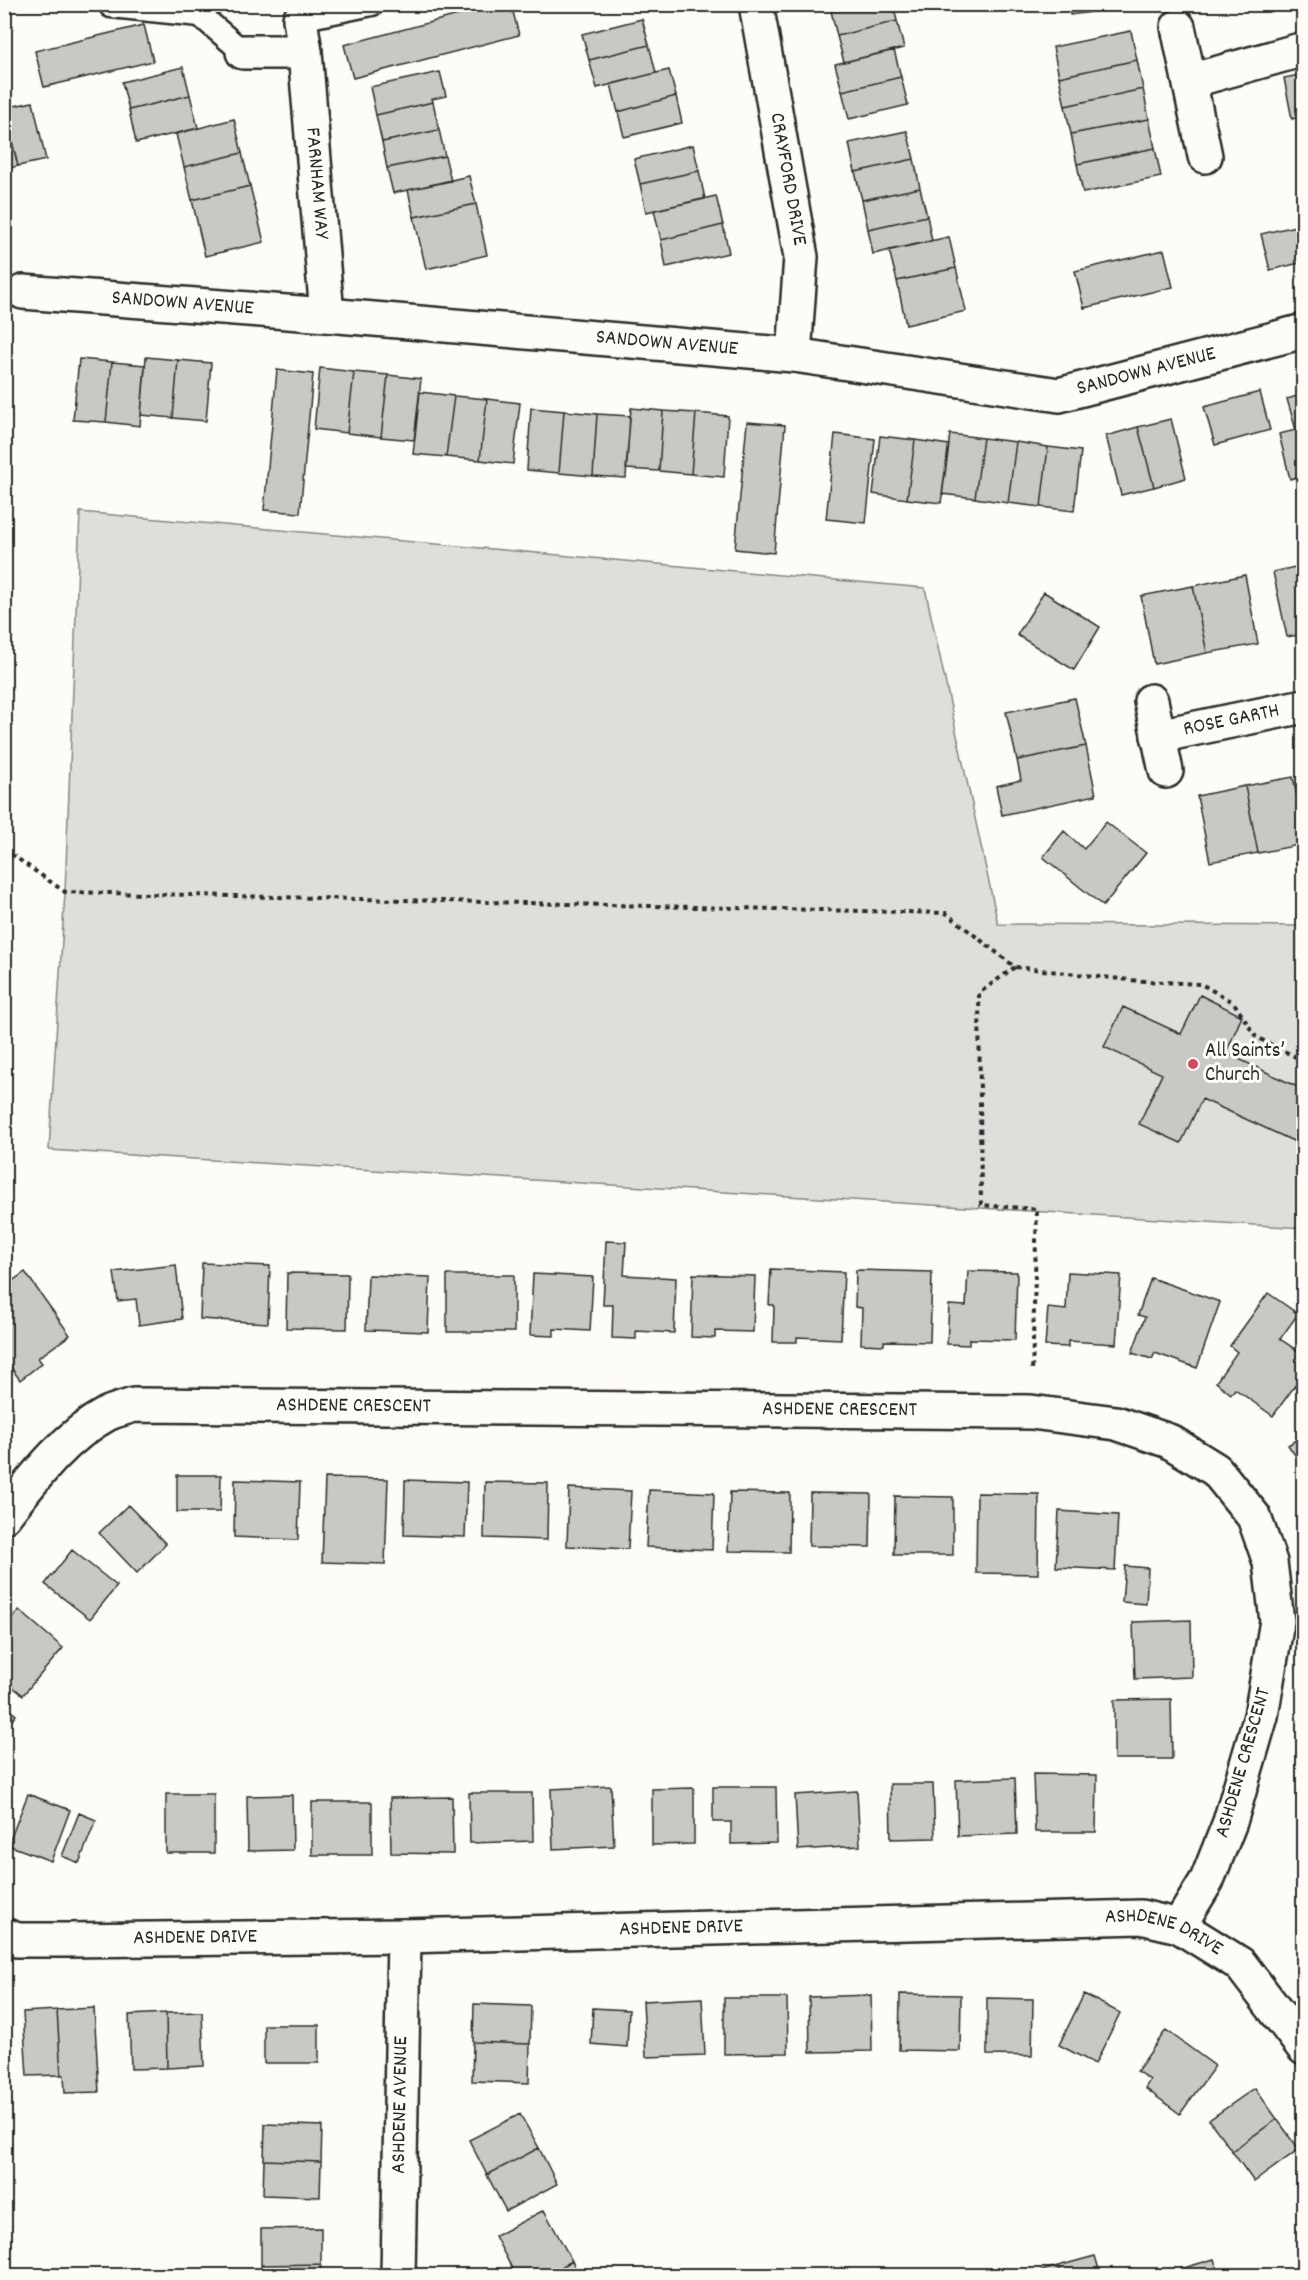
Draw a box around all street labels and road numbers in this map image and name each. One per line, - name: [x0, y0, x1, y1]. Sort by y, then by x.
- street label: CRAYFORD DRIVE: [761, 110, 814, 248]
- street label: FARNHAM WAY: [296, 126, 336, 242]
- street label: SANDOWN AVENUE: [110, 284, 255, 324]
- street label: SANDOWN AVENUE: [595, 323, 740, 365]
- street label: SANDOWN AVENUE: [1074, 340, 1220, 405]
- street label: ROSE GARTH: [1181, 696, 1282, 745]
- street label: ASHDENE CRESCENT: [276, 1391, 432, 1422]
- street label: ASHDENE CRESCENT: [762, 1395, 918, 1426]
- street label: ASHDENE CRESCENT: [1208, 1684, 1280, 1841]
- street label: ASHDENE DRIVE: [1104, 1901, 1229, 1965]
- street label: ASHDENE DRIVE: [619, 1912, 744, 1945]
- street label: ASHDENE DRIVE: [133, 1923, 258, 1954]
- street label: ASHDENE AVENUE: [385, 2035, 417, 2174]

